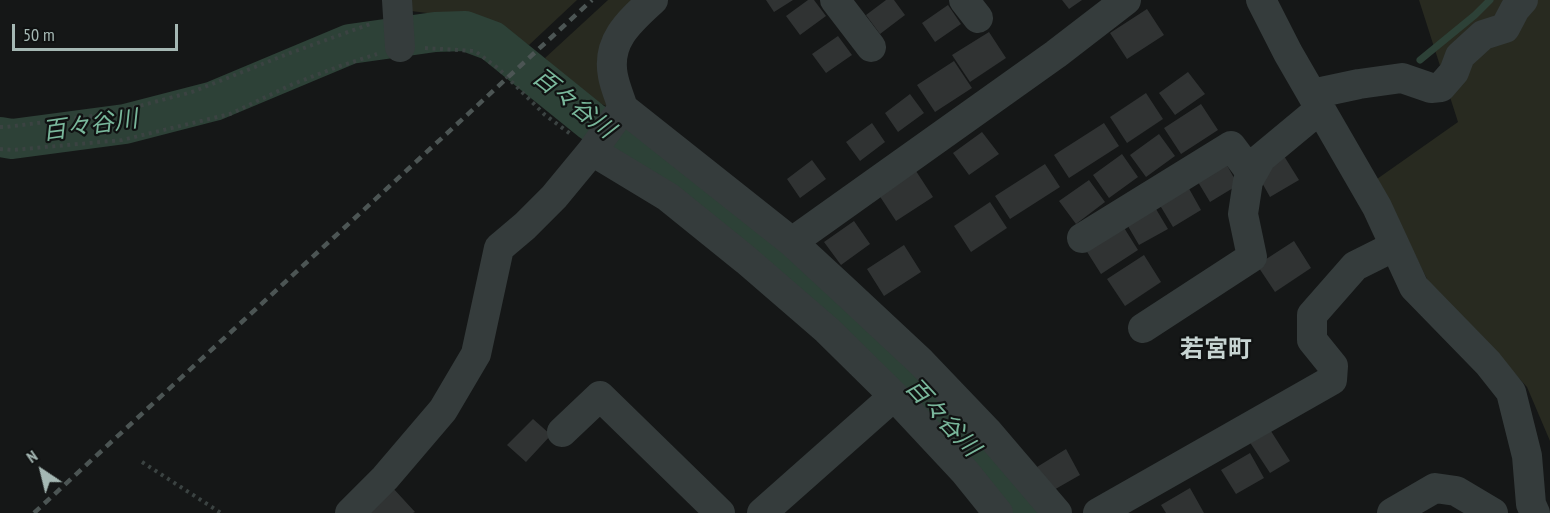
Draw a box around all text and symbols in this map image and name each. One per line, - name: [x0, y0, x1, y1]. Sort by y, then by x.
- scale bar: [15, 12, 182, 50]
- text: 50 m: [23, 23, 55, 46]
- water label: 百々谷川: [526, 63, 620, 145]
- water label: 百々谷川: [40, 105, 140, 147]
- district label: 若宮町: [1180, 336, 1252, 364]
- water label: 百々谷川: [899, 373, 985, 463]
- north arrow: [12, 441, 72, 501]
- text: N: [22, 446, 41, 467]

